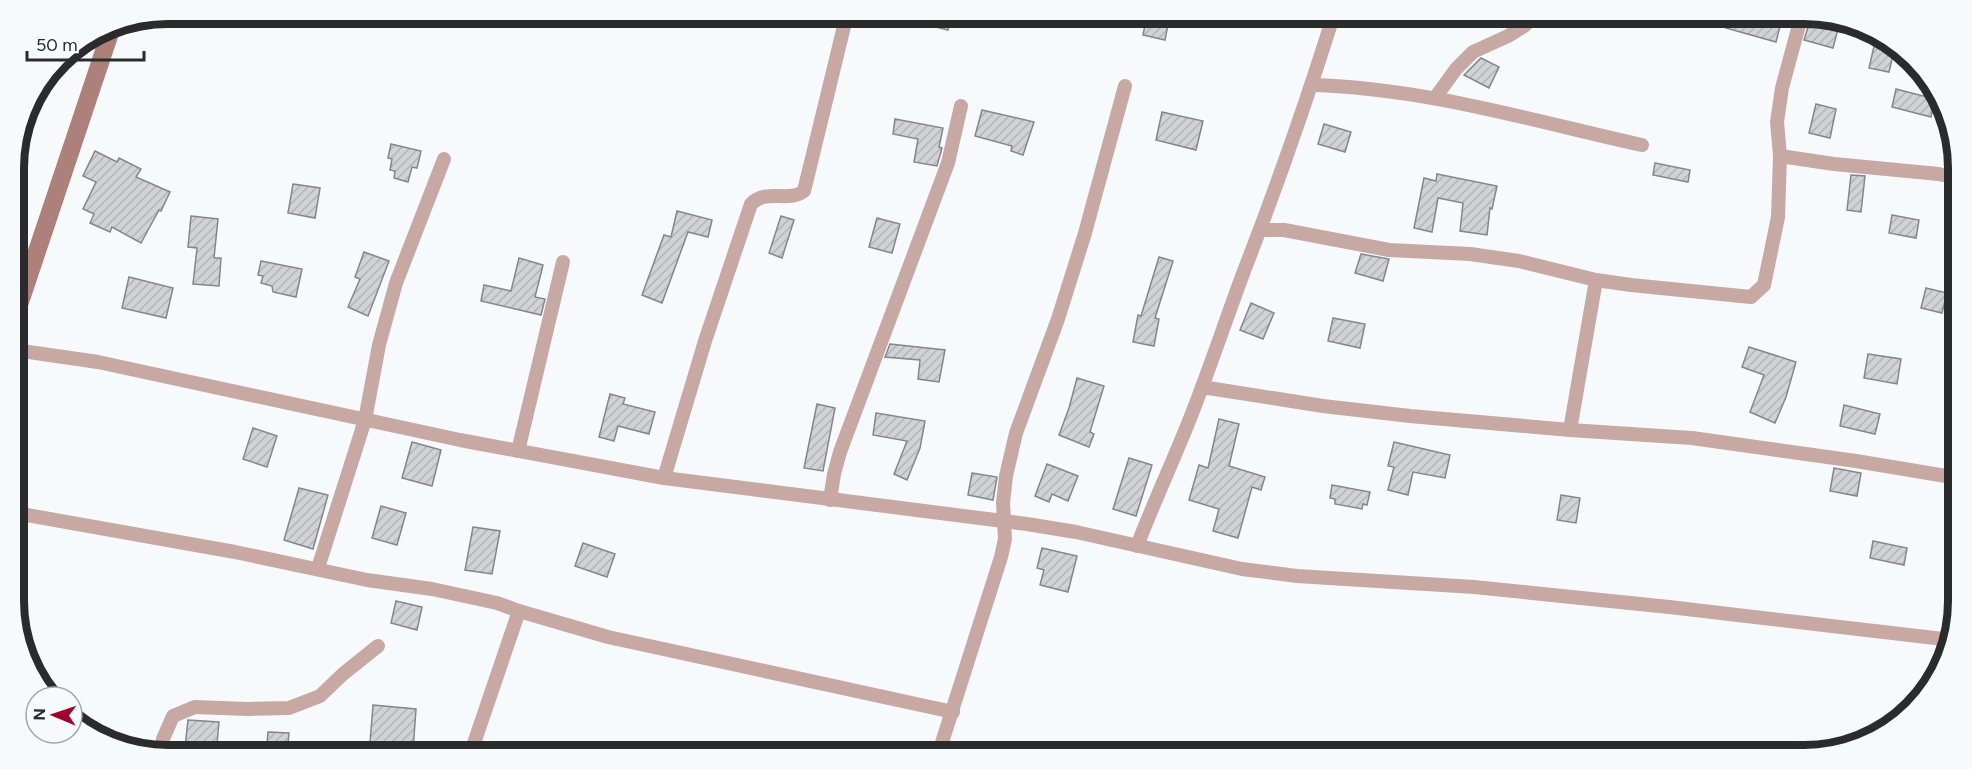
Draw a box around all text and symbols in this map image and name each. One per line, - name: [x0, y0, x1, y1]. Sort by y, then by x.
- scale bar: [27, 24, 144, 62]
- text: 50 m: [36, 34, 78, 56]
- north arrow: [24, 685, 84, 745]
- text: N: [30, 708, 49, 721]

